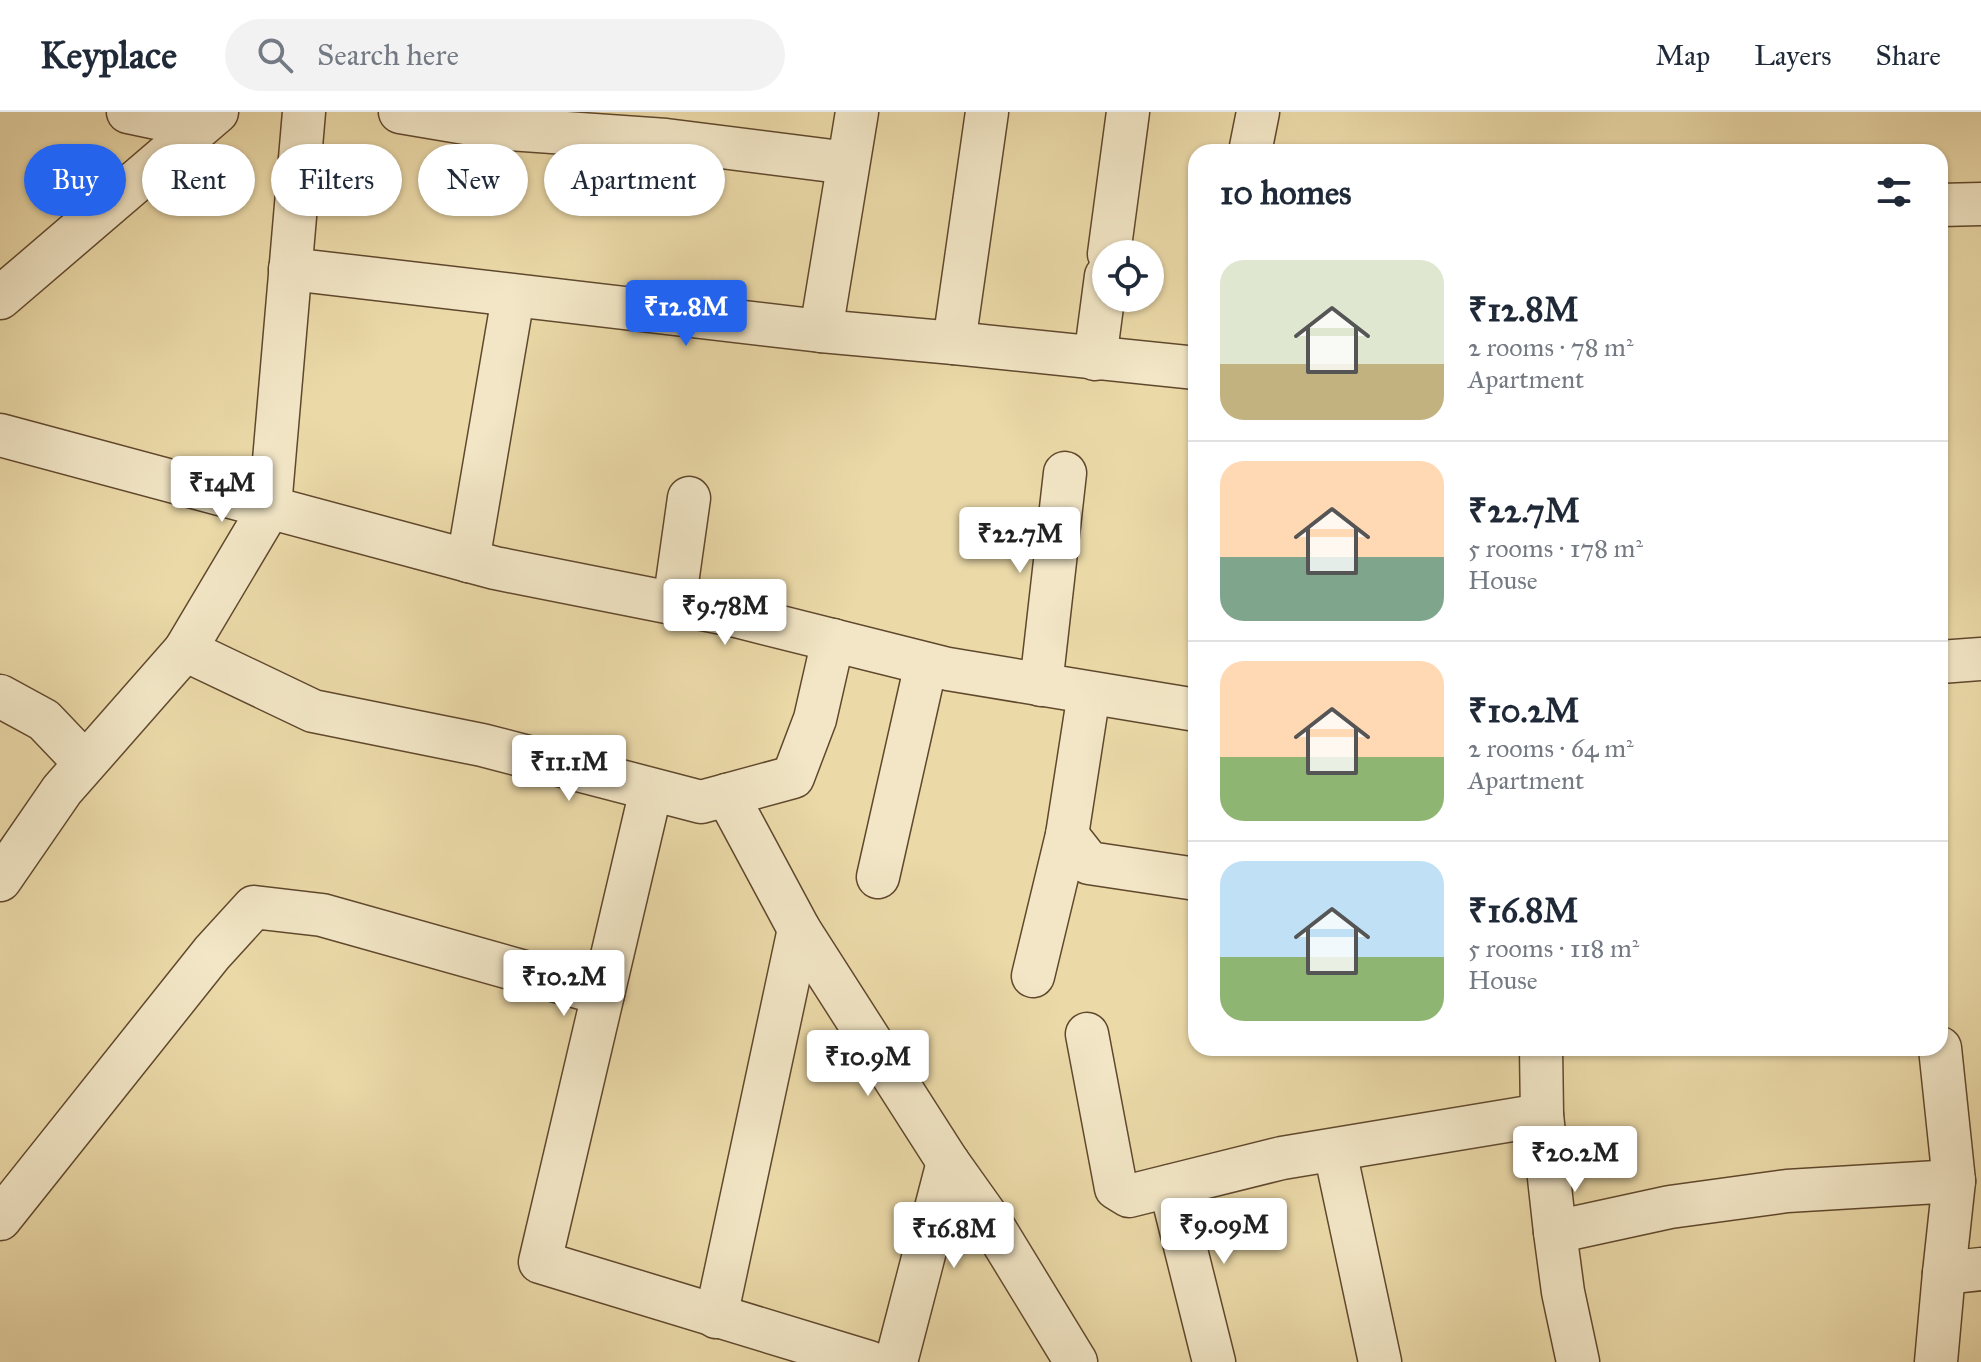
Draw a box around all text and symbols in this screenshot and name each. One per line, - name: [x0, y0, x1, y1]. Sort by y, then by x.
- search box: [225, 19, 785, 91]
- text: Keyplace: [40, 32, 177, 78]
- icon: search: [253, 33, 297, 77]
- text: Search here: [317, 37, 459, 73]
- text: Map: [1655, 38, 1710, 73]
- text: Layers: [1754, 38, 1832, 73]
- text: Share: [1876, 38, 1941, 73]
- chip: Buy: [24, 144, 126, 216]
- chip: Rent: [142, 144, 255, 216]
- chip: Filters: [271, 144, 402, 216]
- chip: New: [418, 144, 528, 216]
- chip: Apartment: [544, 144, 725, 216]
- icon: filters: [1872, 170, 1916, 214]
- text: 10 homes: [1220, 172, 1351, 213]
- map controls: [1092, 240, 1164, 312]
- button: locate: [1092, 240, 1164, 312]
- pin: ₹12.8M: [621, 280, 751, 348]
- text: ₹12.8M: [1468, 289, 1579, 330]
- text: ₹12.8M: [644, 290, 728, 322]
- icon: home: [1284, 292, 1380, 388]
- text: 2 rooms · 78 m²: [1468, 331, 1633, 363]
- text: Apartment: [1468, 363, 1584, 395]
- pin: ₹14M: [175, 456, 269, 524]
- text: ₹14M: [189, 466, 255, 498]
- text: ₹22.7M: [1468, 490, 1580, 531]
- icon: home: [1284, 493, 1380, 589]
- pin: ₹22.7M: [955, 507, 1085, 575]
- text: ₹22.7M: [977, 517, 1063, 549]
- text: 5 rooms · 178 m²: [1468, 532, 1643, 564]
- text: House: [1468, 564, 1538, 596]
- pin: ₹9.78M: [660, 579, 790, 647]
- text: ₹9.78M: [681, 589, 769, 621]
- text: ₹10.2M: [1468, 690, 1579, 731]
- icon: home: [1284, 693, 1380, 789]
- text: 2 rooms · 64 m²: [1468, 732, 1634, 764]
- pin: ₹11.1M: [504, 735, 634, 803]
- text: ₹11.1M: [530, 745, 608, 777]
- text: Apartment: [1468, 764, 1584, 796]
- text: ₹16.8M: [1468, 890, 1578, 931]
- icon: home: [1284, 893, 1380, 989]
- text: 5 rooms · 118 m²: [1468, 932, 1639, 964]
- pin: ₹10.2M: [499, 950, 629, 1018]
- text: ₹10.2M: [521, 960, 607, 992]
- text: House: [1468, 964, 1538, 996]
- pin: ₹10.9M: [803, 1030, 933, 1098]
- text: ₹10.9M: [825, 1040, 911, 1072]
- pin: ₹20.2M: [1510, 1126, 1640, 1194]
- text: ₹20.2M: [1531, 1136, 1619, 1168]
- pin: ₹9.09M: [1159, 1198, 1289, 1266]
- pin: ₹16.8M: [889, 1202, 1019, 1270]
- text: ₹9.09M: [1179, 1208, 1269, 1240]
- text: ₹16.8M: [912, 1212, 996, 1244]

